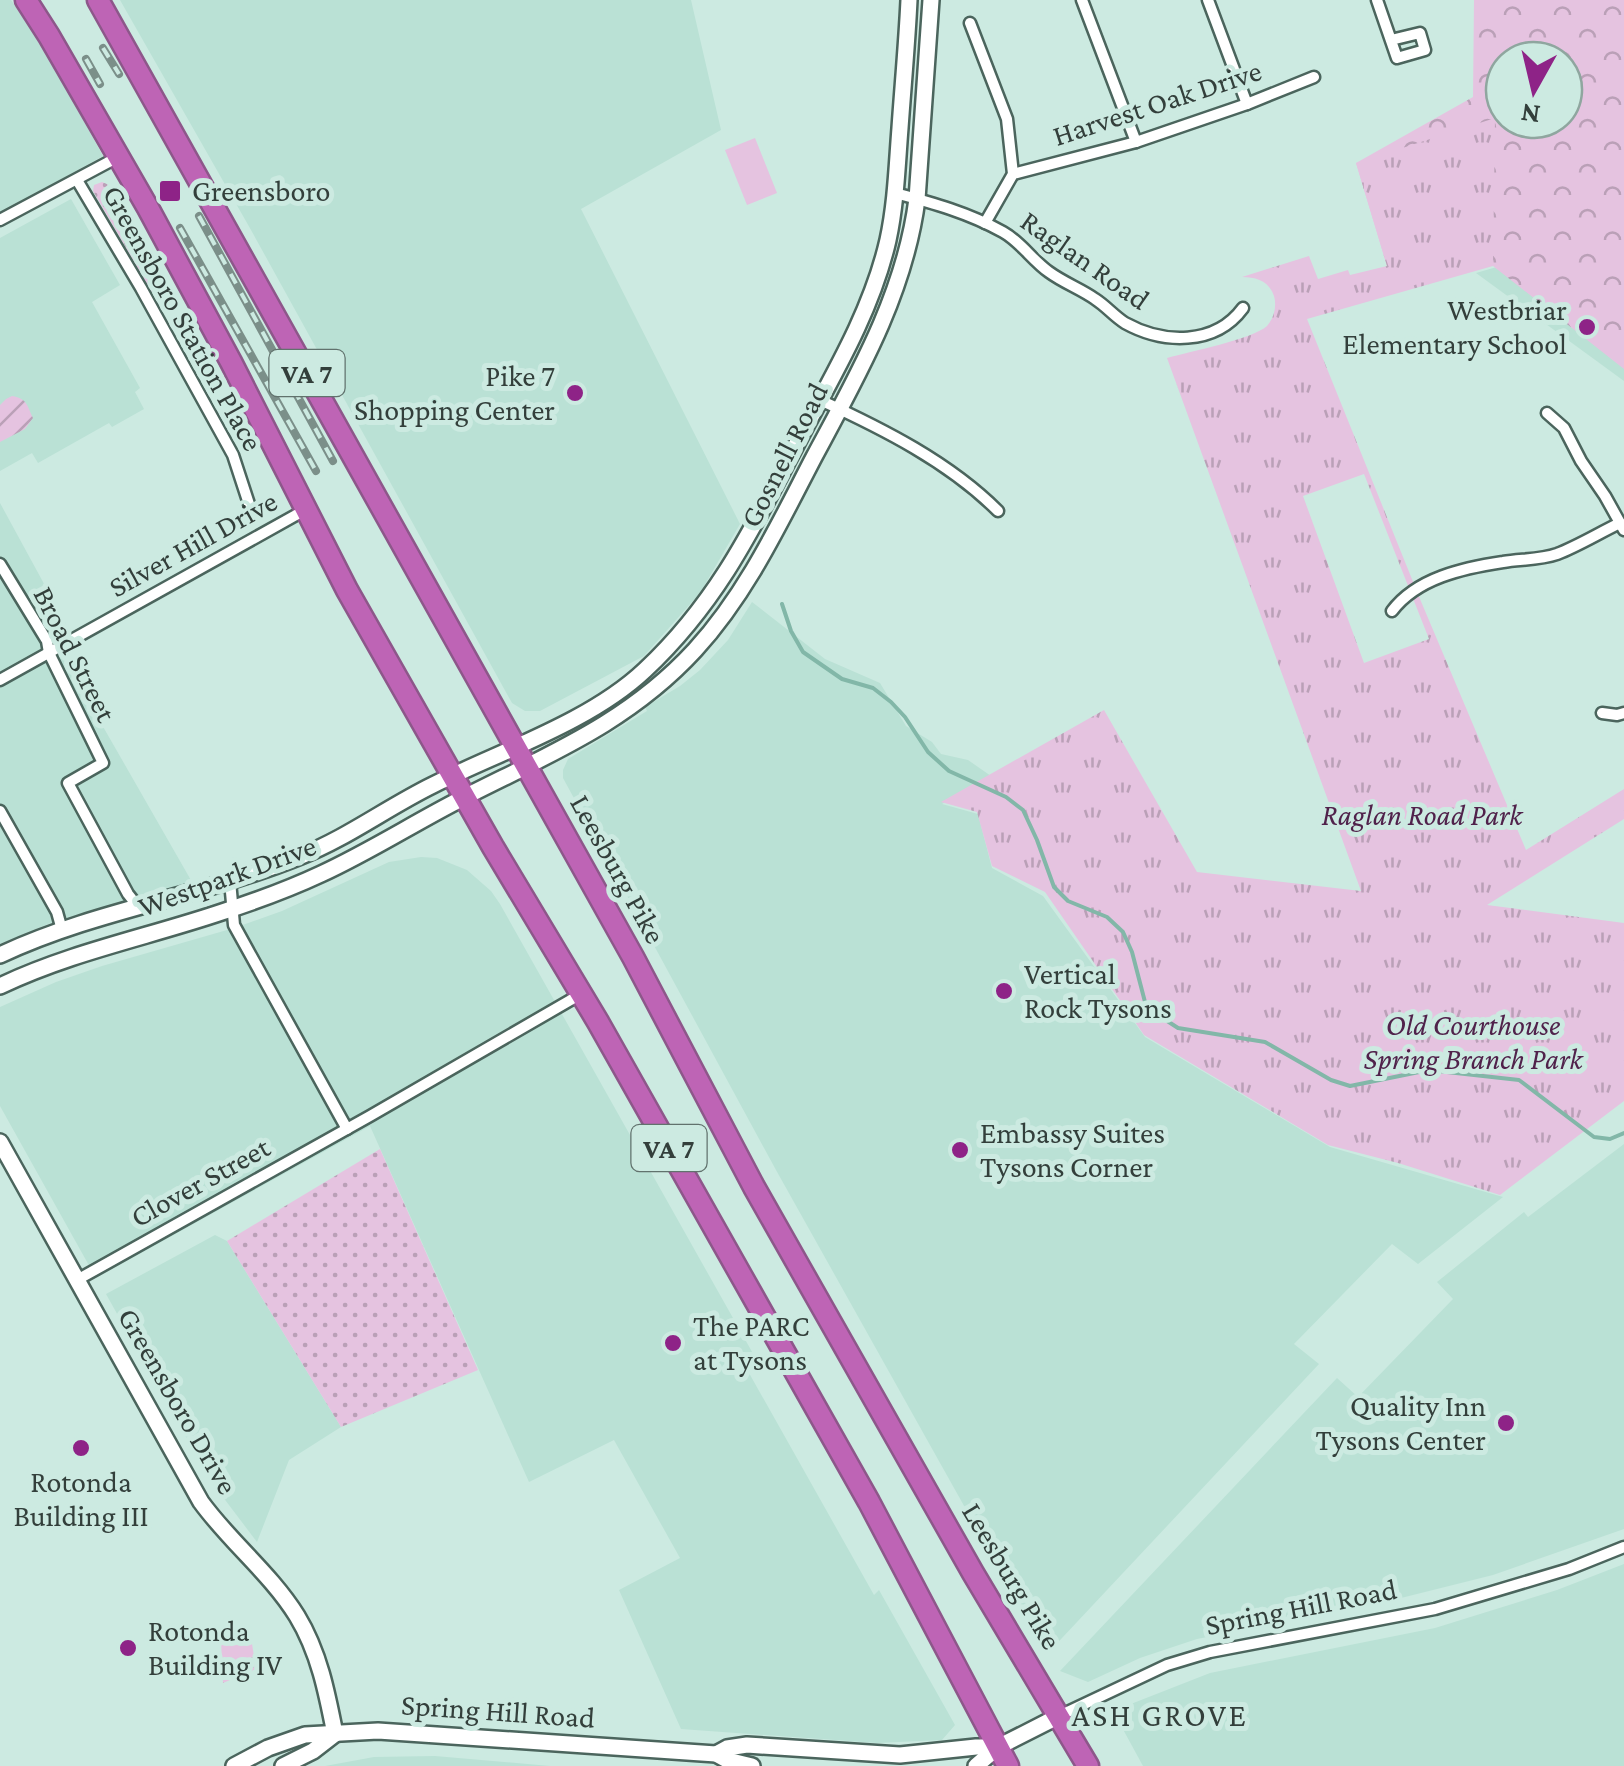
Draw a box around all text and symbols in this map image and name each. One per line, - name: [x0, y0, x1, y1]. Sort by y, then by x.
- north arrow: [1484, 40, 1584, 140]
- street label: Harvest Oak Drive: [1048, 53, 1265, 152]
- text: N: [1519, 98, 1542, 131]
- place label: Greensboro: [192, 174, 330, 207]
- marker: Greensboro: [157, 178, 183, 204]
- street label: Greensboro Station Place: [97, 179, 270, 456]
- street label: Raglan Road: [1014, 203, 1156, 317]
- place label: Westbriar Elementary School: [1342, 293, 1567, 361]
- marker: Westbriar Elementary School: [1576, 316, 1598, 338]
- road number: VA 7: [270, 350, 344, 396]
- place label: Pike 7 Shopping Center: [354, 359, 555, 427]
- street label: Gosnell Road: [733, 377, 834, 532]
- marker: Pike 7 Shopping Center: [564, 382, 586, 404]
- street label: Silver Hill Drive: [103, 484, 283, 603]
- street label: Broad Street: [27, 581, 124, 728]
- street label: Leesburg Pike: [563, 789, 673, 949]
- park label: Raglan Road Park: [1322, 798, 1524, 832]
- street label: Westpark Drive: [134, 828, 320, 924]
- place label: Vertical Rock Tysons: [1024, 957, 1172, 1025]
- marker: Vertical Rock Tysons: [993, 980, 1015, 1002]
- park label: Old Courthouse Spring Branch Park: [1364, 1008, 1584, 1076]
- place label: Embassy Suites Tysons Corner: [980, 1116, 1165, 1184]
- road number: VA 7: [632, 1125, 706, 1171]
- street label: Clover Street: [125, 1129, 276, 1233]
- marker: Embassy Suites Tysons Corner: [949, 1139, 971, 1161]
- street label: Greensboro Drive: [112, 1302, 245, 1500]
- place label: The PARC at Tysons: [693, 1309, 809, 1377]
- marker: The PARC at Tysons: [662, 1332, 684, 1354]
- place label: Quality Inn Tysons Center: [1315, 1389, 1486, 1457]
- marker: Quality Inn Tysons Center: [1495, 1412, 1517, 1434]
- marker: Rotonda Building III: [70, 1437, 92, 1459]
- place label: Rotonda Building III: [13, 1465, 149, 1533]
- street label: Leesburg Pike: [955, 1497, 1069, 1655]
- street label: Spring Hill Road: [1202, 1572, 1400, 1642]
- place label: Rotonda Building IV: [148, 1614, 283, 1682]
- marker: Rotonda Building IV: [117, 1637, 139, 1659]
- street label: Spring Hill Road: [400, 1687, 596, 1735]
- district label: ASH GROVE: [1072, 1697, 1248, 1733]

